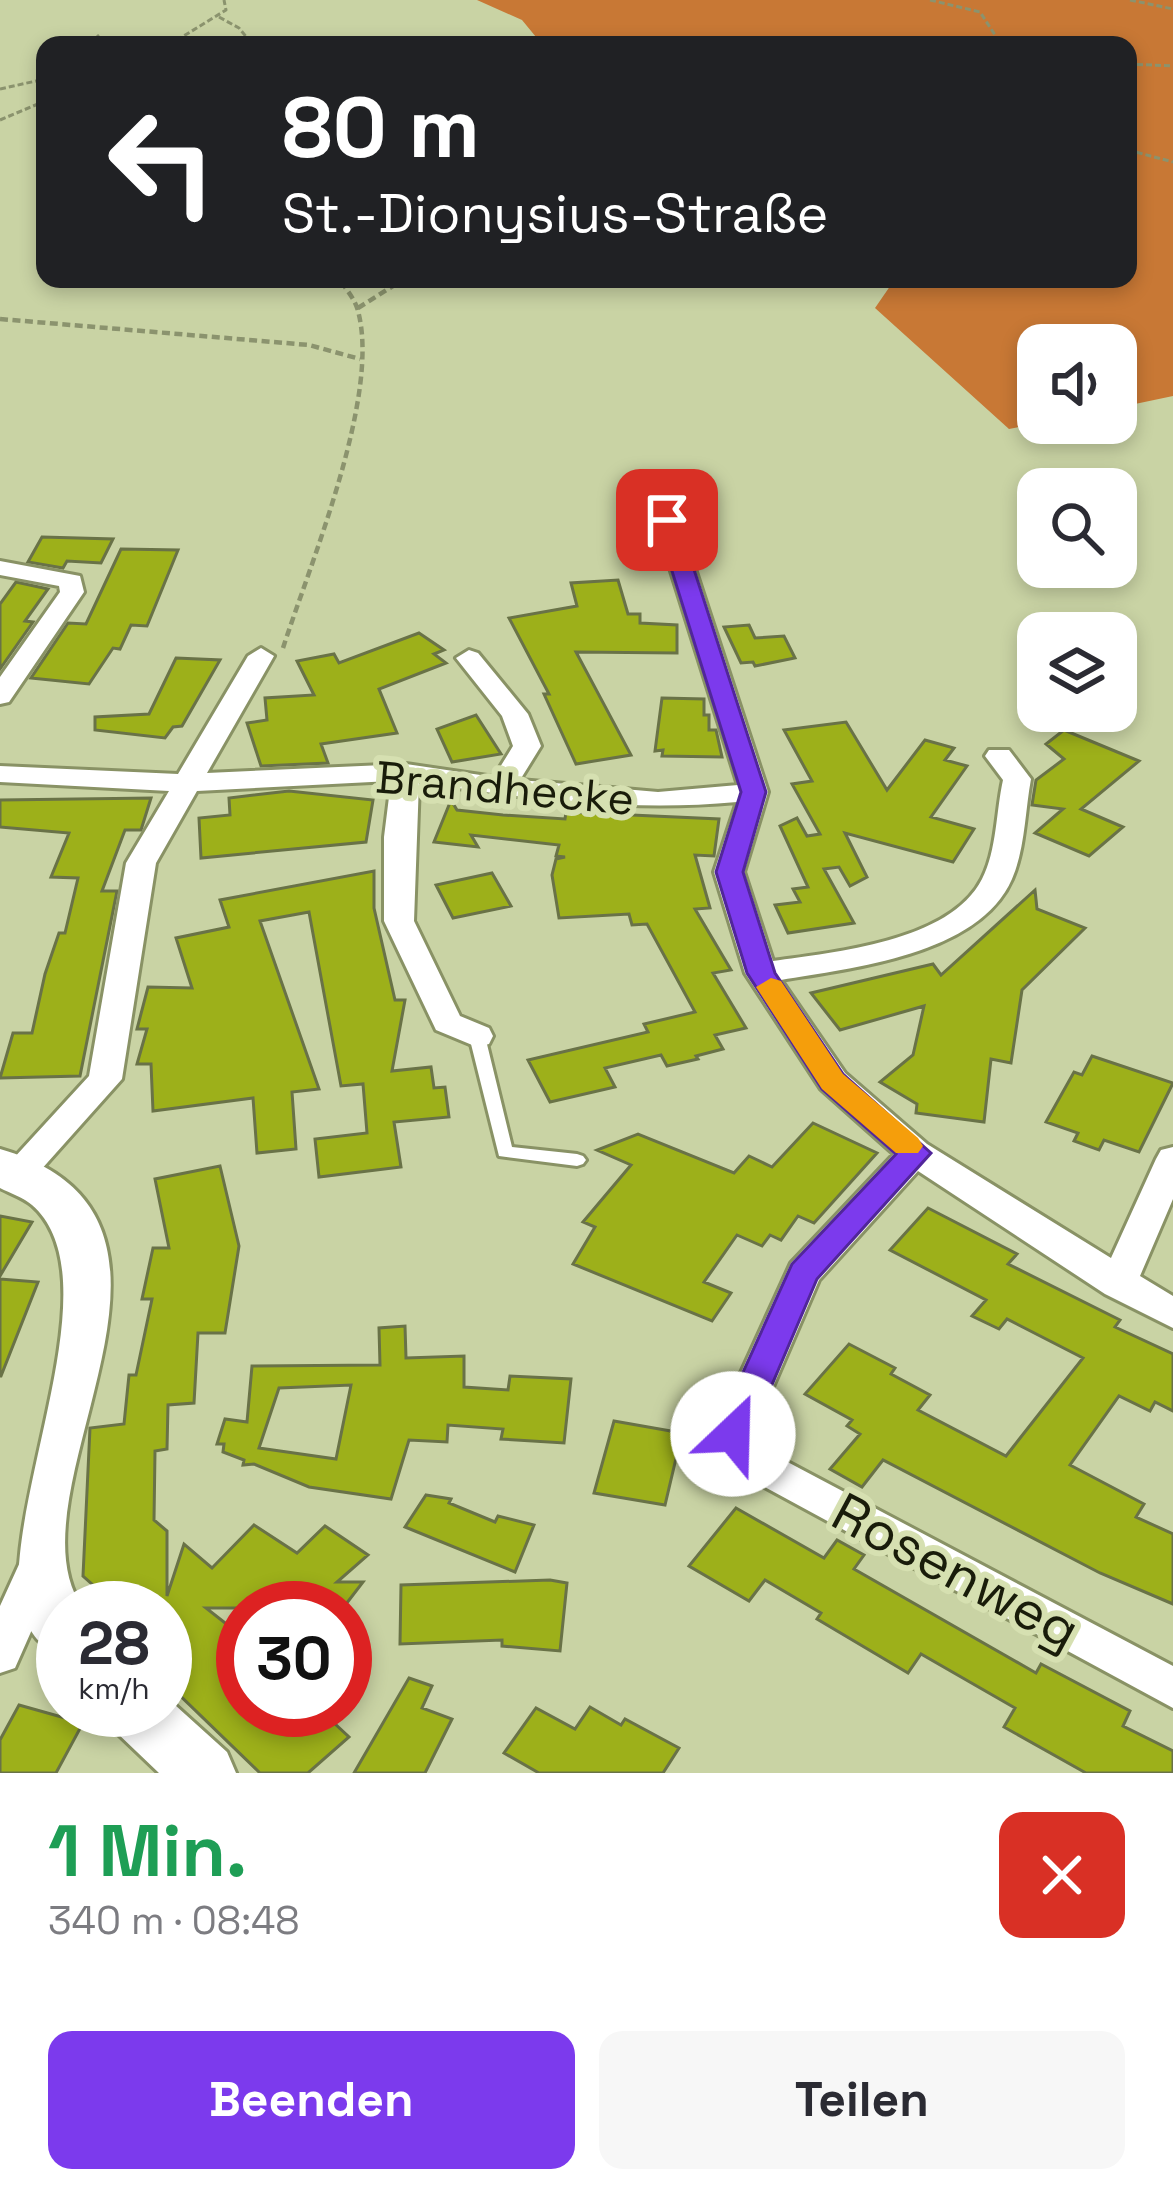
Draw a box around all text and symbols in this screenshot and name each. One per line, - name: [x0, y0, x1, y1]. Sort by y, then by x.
- text: 80 m: [282, 74, 480, 182]
- icon: left: [84, 84, 240, 240]
- text: St.-Dionysius-Straße: [282, 179, 828, 248]
- map controls: [1017, 324, 1137, 732]
- button: sound: [1017, 324, 1137, 444]
- button: search: [1017, 468, 1137, 588]
- pin: [616, 469, 718, 571]
- icon: arrive: [634, 487, 700, 553]
- button: layers: [1017, 612, 1137, 732]
- street label: Brandhecke: [373, 748, 637, 828]
- position arrow: [670, 1371, 796, 1497]
- street label: Rosenweg: [821, 1477, 1091, 1665]
- speed limit sign: 30: [216, 1581, 372, 1737]
- text: 28: [78, 1605, 150, 1682]
- text: km/h: [78, 1669, 150, 1708]
- text: 1 Min.: [48, 1805, 247, 1897]
- button: close: [999, 1812, 1125, 1938]
- text: 340 m · 08:48: [48, 1896, 300, 1945]
- button: Beenden: [48, 2031, 575, 2169]
- button: Teilen: [599, 2031, 1125, 2169]

